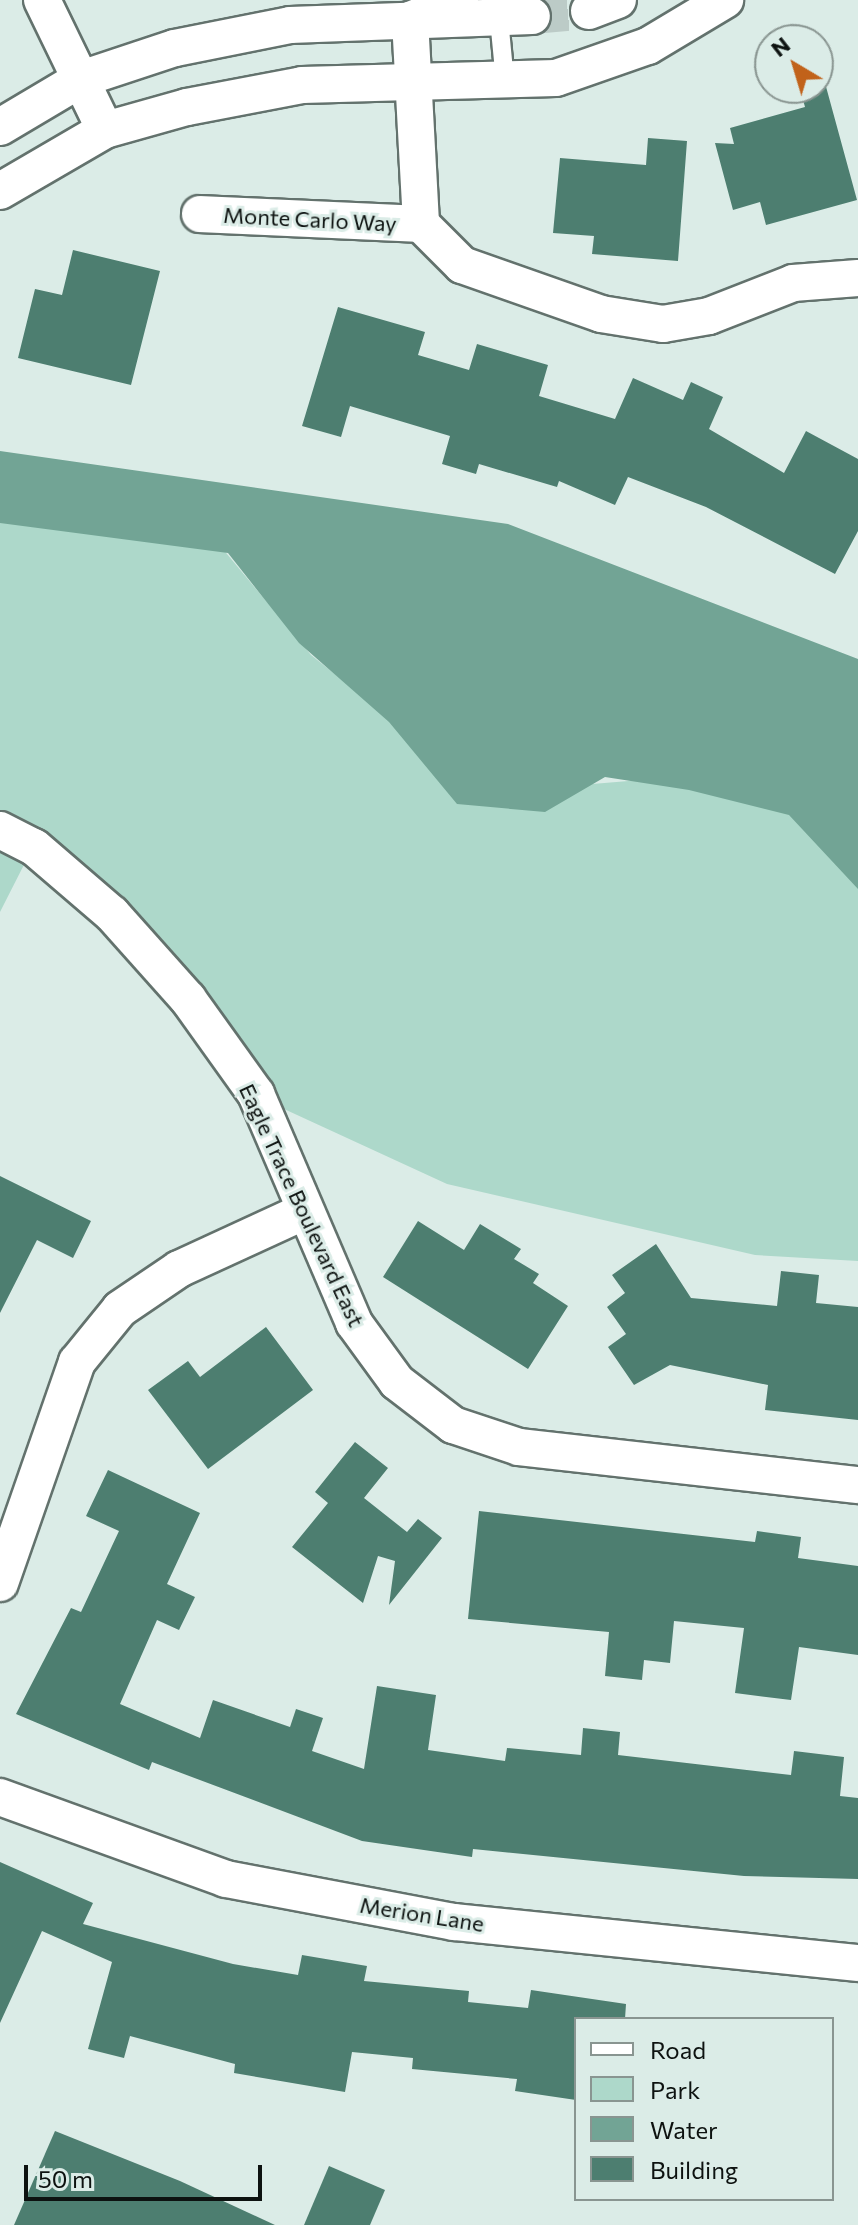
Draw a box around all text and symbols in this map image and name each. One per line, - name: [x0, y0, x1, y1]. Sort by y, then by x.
- north arrow: [754, 24, 834, 104]
- text: N: [765, 31, 795, 62]
- street label: Monte Carlo Way: [223, 201, 397, 237]
- street label: Eagle Trace Boulevard East: [234, 1079, 370, 1331]
- street label: Merion Lane: [358, 1891, 486, 1937]
- legend: [574, 2017, 834, 2201]
- text: Road: [650, 2035, 706, 2064]
- text: Park: [650, 2075, 700, 2104]
- text: Water: [650, 2115, 718, 2144]
- scale bar: [28, 2149, 266, 2199]
- text: Building: [650, 2155, 738, 2184]
- text: 50 m: [38, 2164, 93, 2193]

